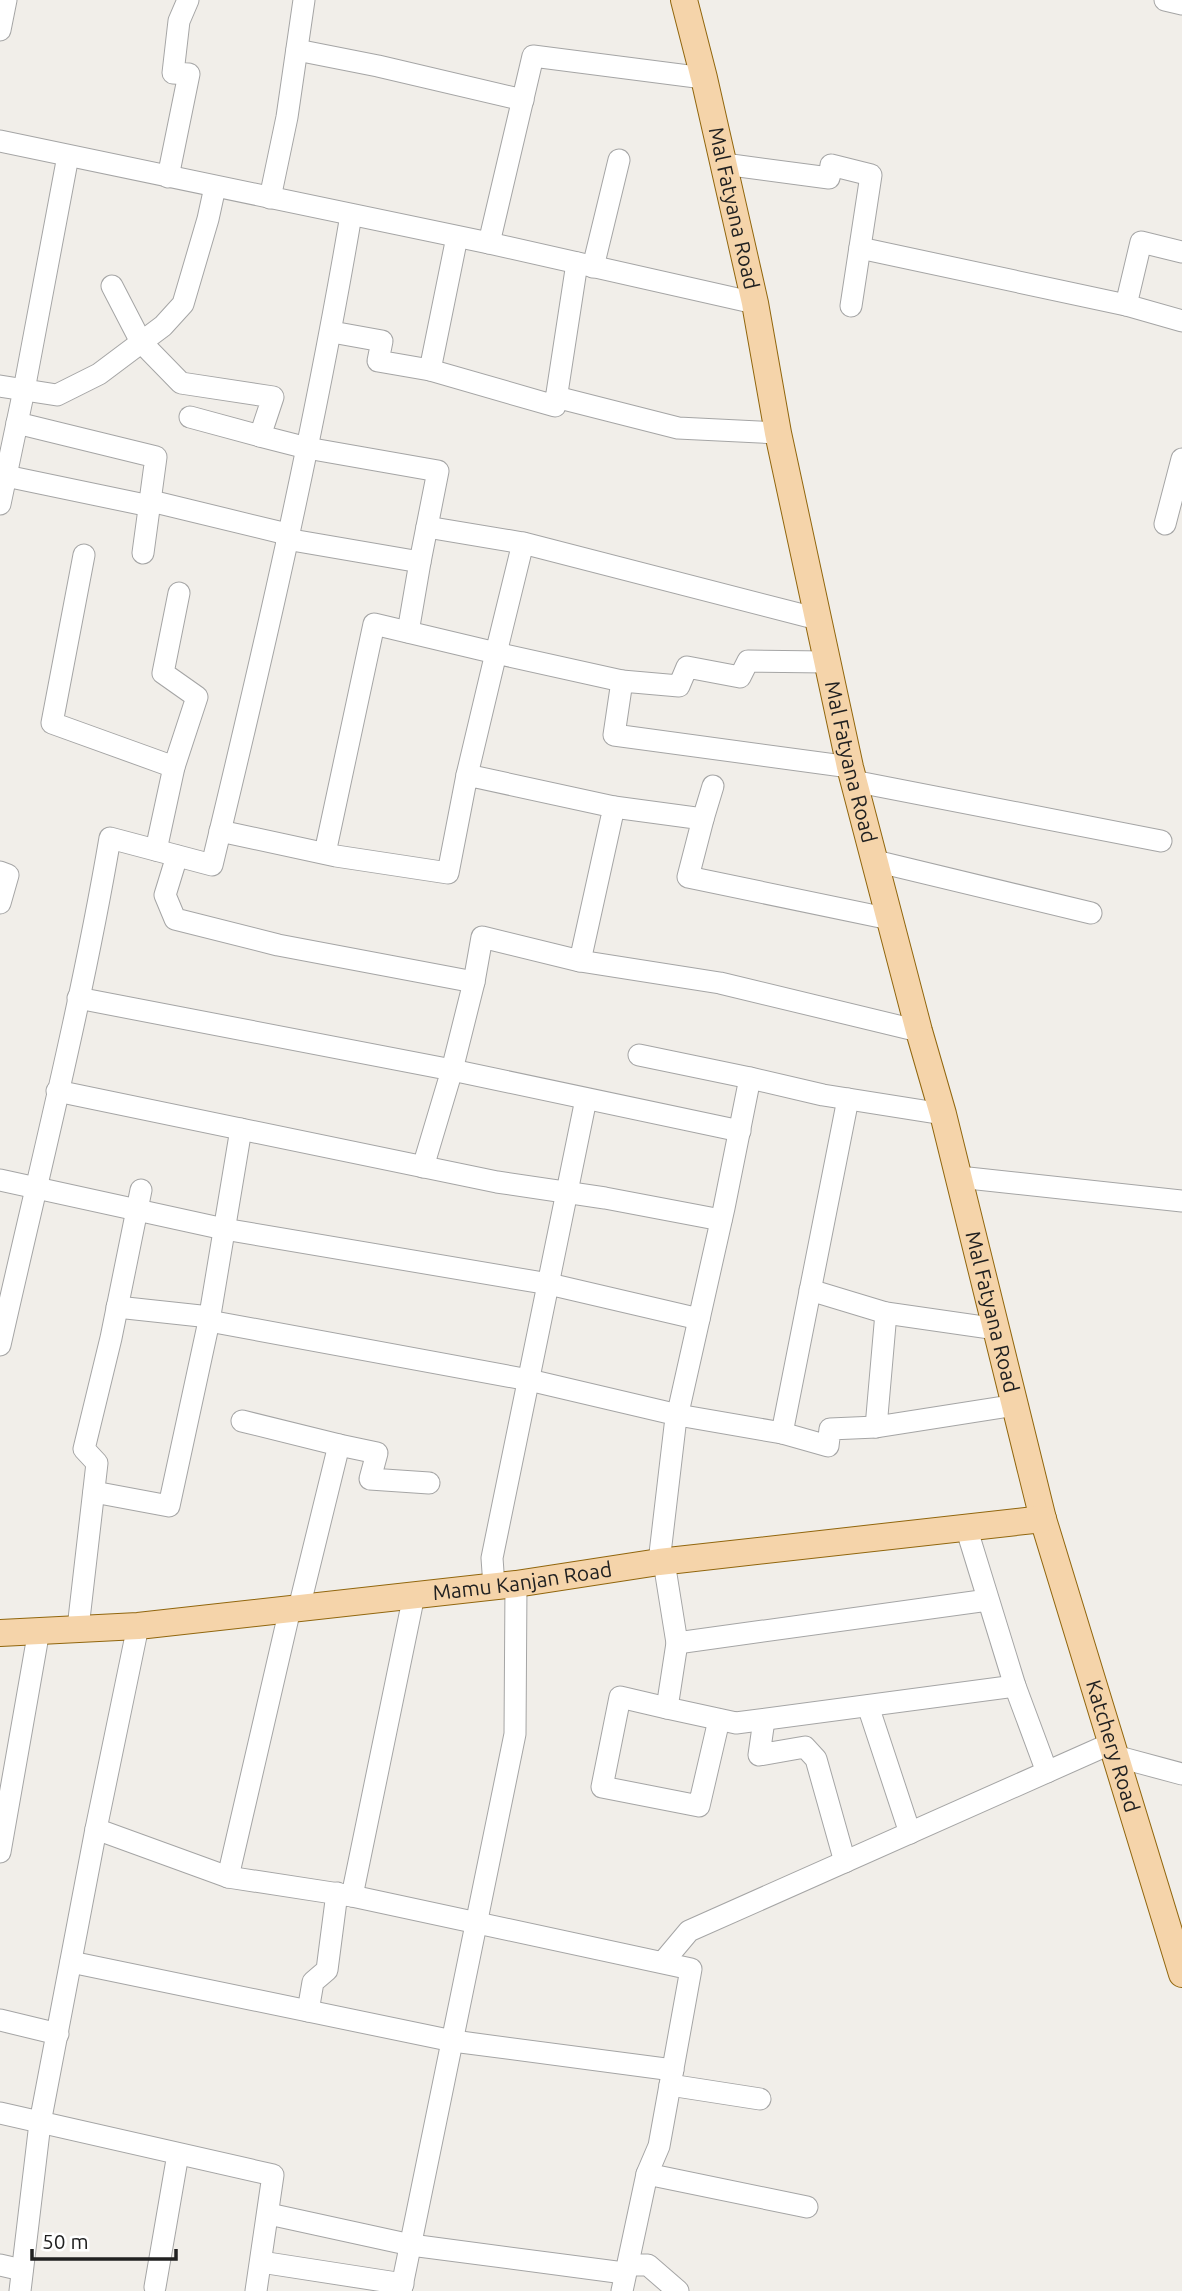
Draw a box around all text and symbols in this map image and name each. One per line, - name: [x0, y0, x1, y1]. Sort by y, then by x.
- street label: Mal Fatyana Road: [704, 125, 764, 291]
- street label: Mal Fatyana Road: [821, 678, 882, 845]
- street label: Mal Fatyana Road: [961, 1228, 1024, 1395]
- street label: Mamu Kanjan Road: [431, 1556, 613, 1604]
- street label: Katchery Road: [1082, 1677, 1145, 1815]
- scale bar: [32, 2218, 175, 2262]
- text: 50 m: [42, 2229, 89, 2253]

